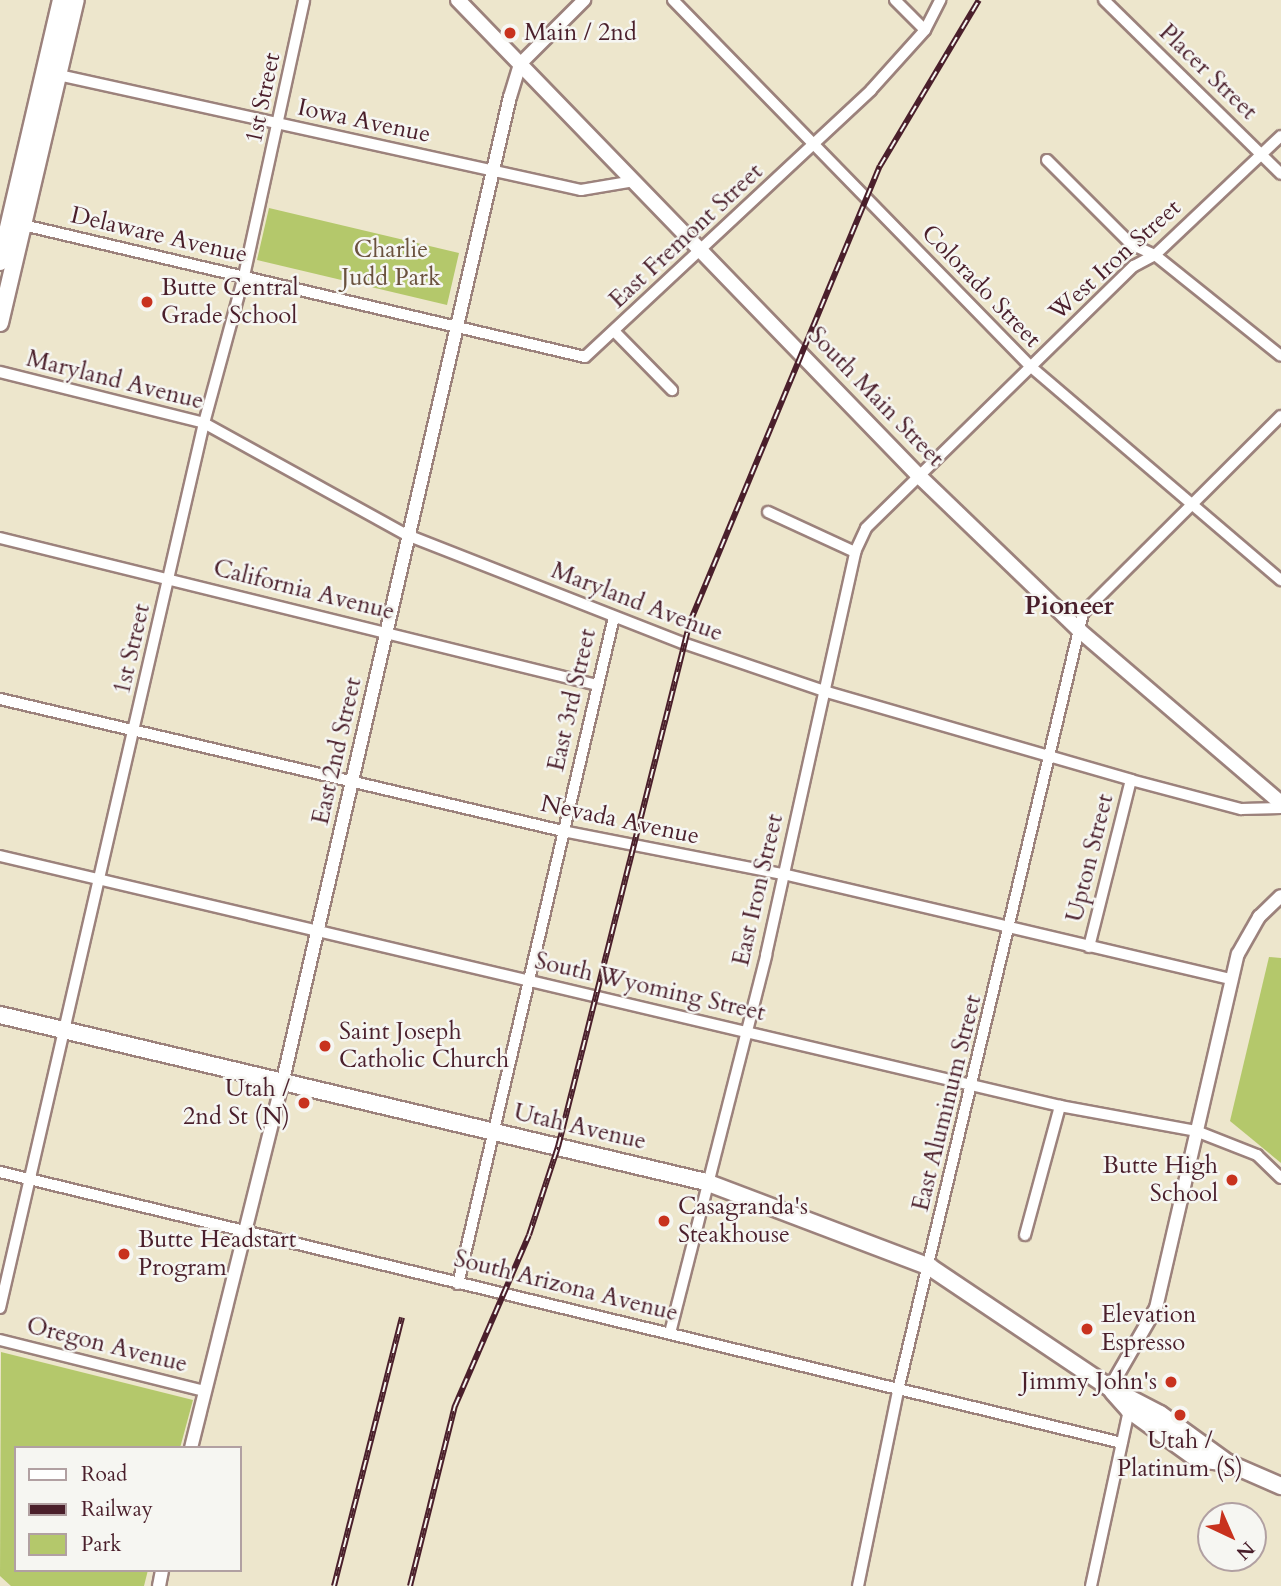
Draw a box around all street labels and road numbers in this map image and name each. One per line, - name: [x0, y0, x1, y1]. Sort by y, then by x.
- street label: Placer Street: [1153, 18, 1263, 126]
- street label: 1st Street: [239, 50, 287, 146]
- street label: Iowa Avenue: [295, 93, 433, 149]
- street label: East Fremont Street: [603, 158, 769, 314]
- street label: West Iron Street: [1043, 193, 1187, 327]
- street label: Delaware Avenue: [68, 201, 250, 269]
- street label: Colorado Street: [915, 219, 1047, 353]
- street label: South Main Street: [802, 321, 950, 473]
- street label: Maryland Avenue: [23, 344, 207, 416]
- street label: California Avenue: [210, 554, 398, 626]
- street label: Maryland Avenue: [547, 556, 727, 648]
- street label: 1st Street: [108, 601, 156, 697]
- street label: East 3rd Street: [542, 626, 602, 774]
- street label: East 2nd Street: [306, 675, 368, 827]
- street label: Nevada Avenue: [538, 789, 702, 851]
- street label: Upton Street: [1060, 791, 1120, 925]
- street label: East Iron Street: [727, 811, 789, 969]
- street label: South Wyoming Street: [532, 946, 768, 1028]
- street label: East Aluminum Street: [906, 992, 988, 1214]
- street label: Utah Avenue: [511, 1098, 649, 1156]
- street label: South Arizona Avenue: [451, 1244, 681, 1328]
- street label: Oregon Avenue: [24, 1311, 190, 1379]

